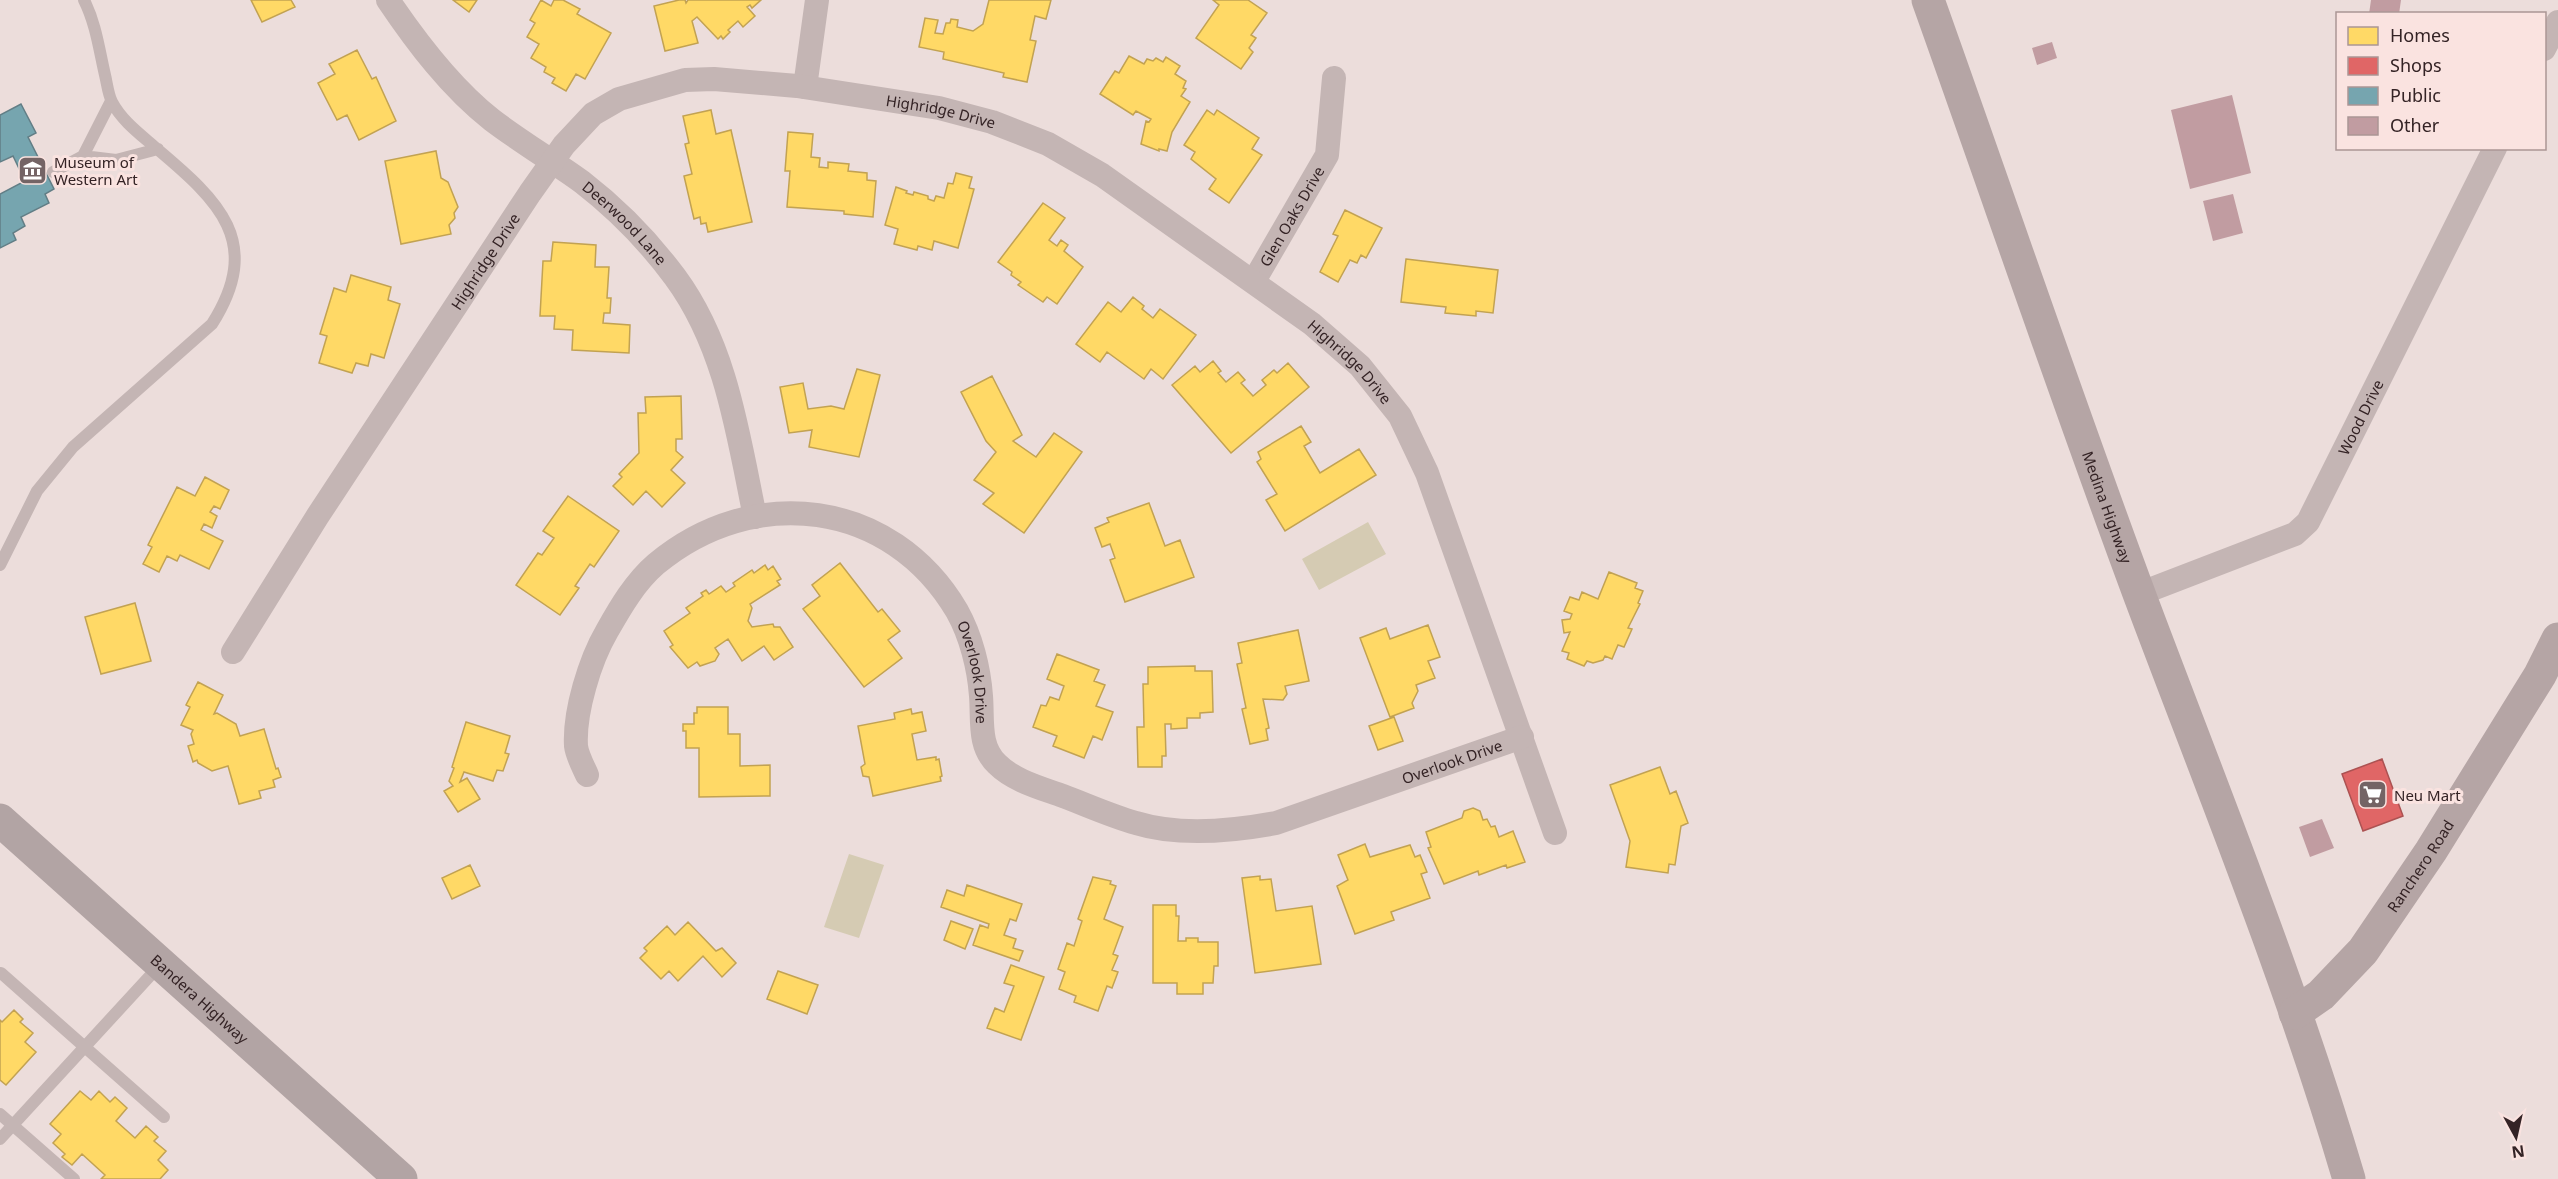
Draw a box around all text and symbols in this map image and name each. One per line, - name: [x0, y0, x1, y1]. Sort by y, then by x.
- legend: [2336, 12, 2546, 150]
- text: Homes: [2390, 23, 2450, 47]
- text: Shops: [2390, 53, 2442, 77]
- text: Public: [2390, 83, 2441, 107]
- street label: Highridge Drive: [885, 90, 998, 132]
- text: Other: [2390, 113, 2440, 137]
- place label: Museum of Western Art: [54, 152, 138, 189]
- museum icon: Museum of Western Art: [17, 155, 49, 187]
- street label: Glen Oaks Drive: [1255, 162, 1329, 270]
- street label: Deerwood Lane: [579, 176, 672, 269]
- street label: Highridge Drive: [446, 209, 524, 313]
- street label: Highridge Drive: [1304, 315, 1396, 408]
- street label: Wood Drive: [2333, 376, 2388, 458]
- street label: Medina Highway: [2078, 448, 2137, 567]
- street label: Overlook Drive: [953, 617, 992, 724]
- street label: Overlook Drive: [1399, 735, 1505, 788]
- supermarket icon: Neu Mart: [2357, 779, 2389, 811]
- place label: Neu Mart: [2394, 785, 2461, 805]
- street label: Ranchero Road: [2382, 816, 2458, 916]
- street label: Bandera Highway: [147, 950, 253, 1048]
- north arrow: [2486, 1107, 2546, 1167]
- text: N: [2510, 1140, 2526, 1164]

